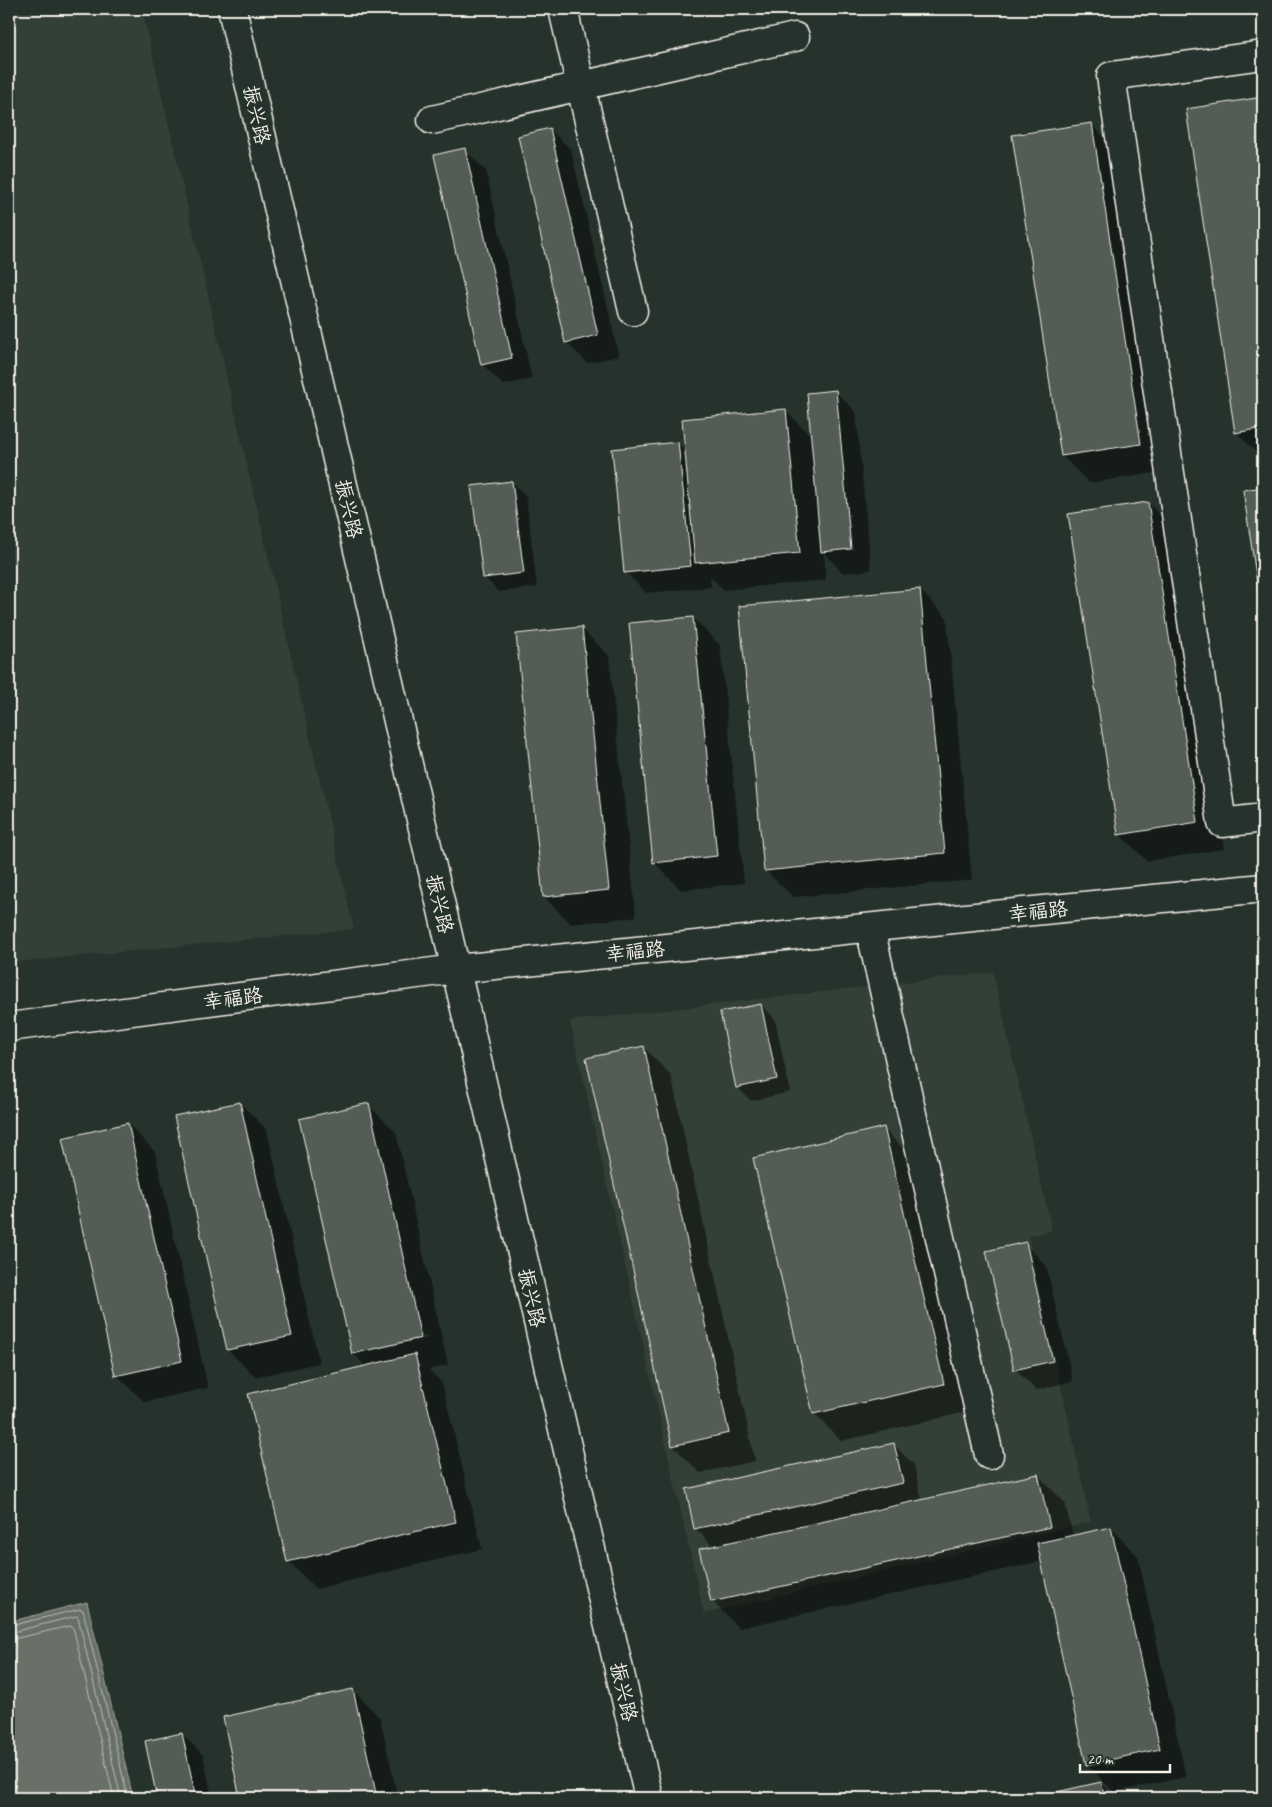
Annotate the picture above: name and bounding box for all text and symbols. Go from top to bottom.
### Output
street label: 振兴路 [238,83,276,148]
street label: 振兴路 [330,477,368,542]
street label: 振兴路 [421,872,459,937]
street label: 幸福路 [1007,896,1070,927]
street label: 幸福路 [604,936,667,967]
street label: 幸福路 [202,982,265,1015]
street label: 振兴路 [513,1266,551,1331]
street label: 振兴路 [605,1660,643,1725]
scale bar [1080,1742,1170,1774]
text: 20 m [1087,1750,1114,1769]

